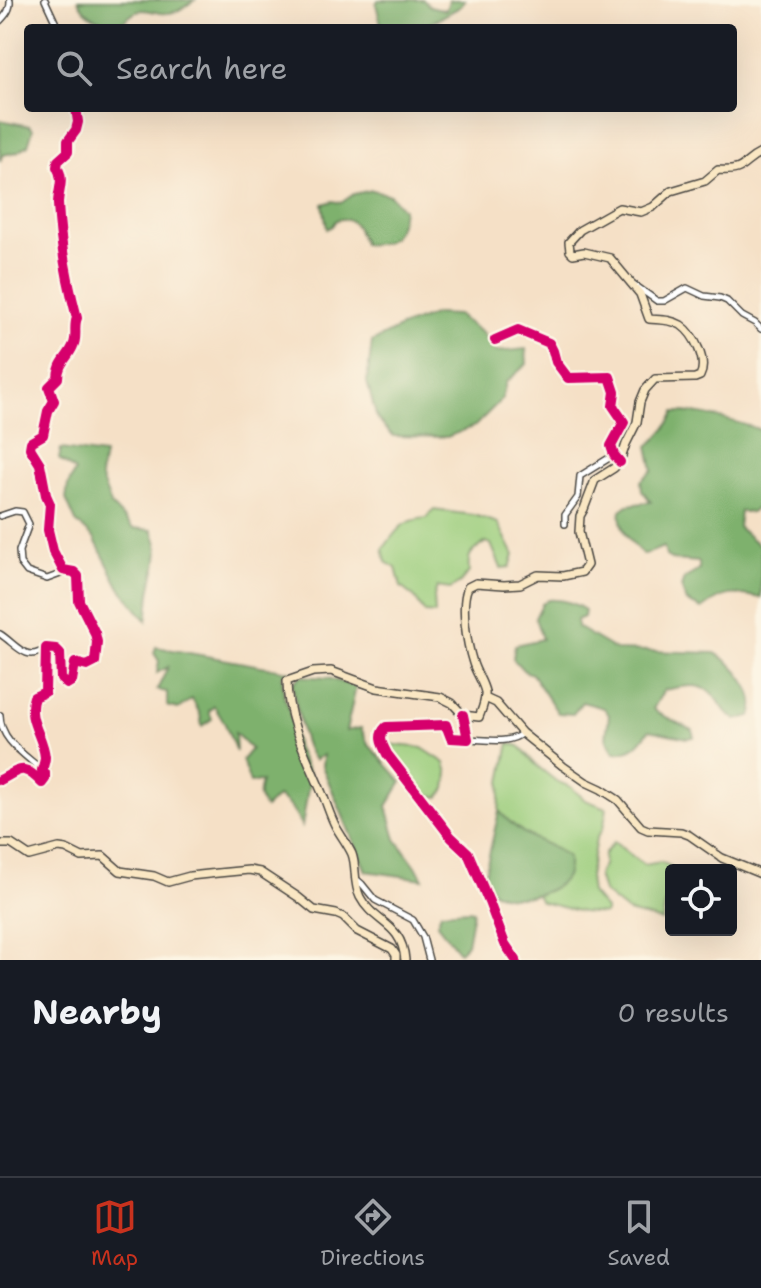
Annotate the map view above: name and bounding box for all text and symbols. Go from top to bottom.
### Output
search box [24,24,737,112]
icon: search [52,46,96,90]
text: Search here [116,48,287,89]
map controls [665,864,737,936]
button: locate [665,864,737,936]
text: Nearby [32,989,162,1035]
text: 0 results [617,995,729,1030]
tab: Map [91,1195,138,1272]
tab: Directions [320,1195,425,1272]
tab: Saved [607,1195,670,1272]

